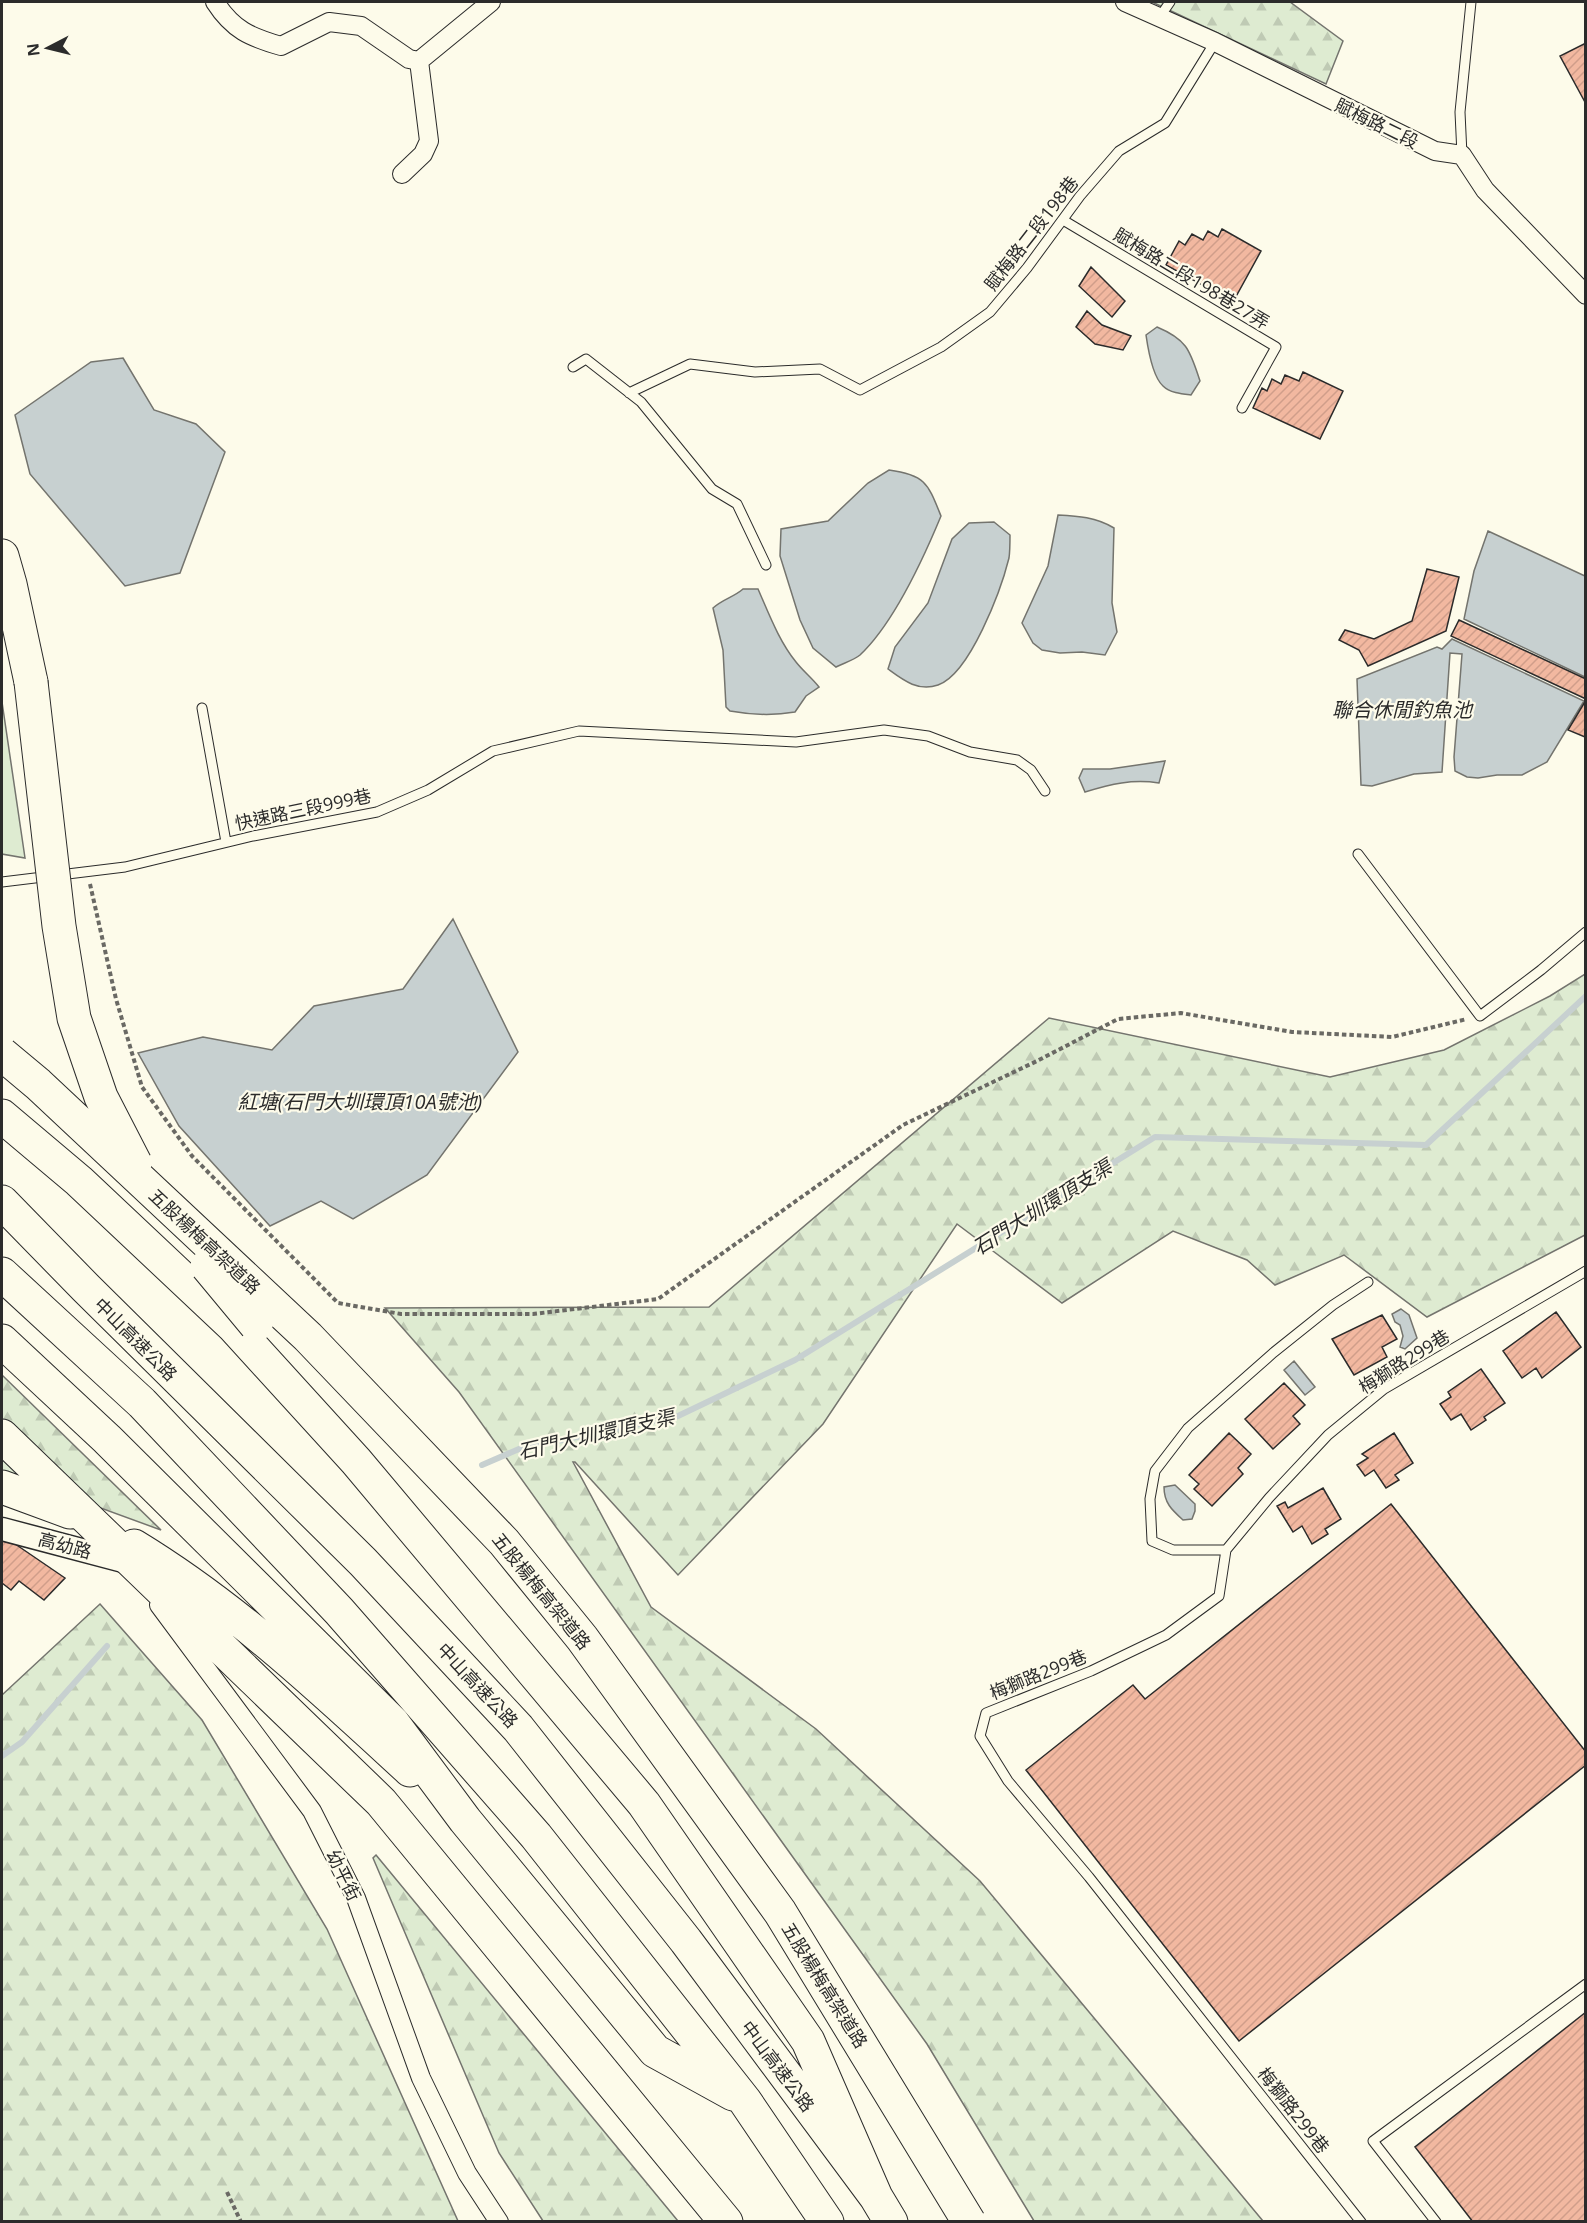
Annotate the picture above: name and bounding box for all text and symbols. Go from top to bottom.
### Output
north arrow [18,18,78,78]
text: N [21,42,45,58]
street label: 賦梅路二段 [1331,92,1423,154]
street label: 賦梅路二段198巷 [979,171,1083,295]
street label: 賦梅路二段198巷27弄 [1110,222,1274,334]
water label: 聯合休閒釣魚池 [1332,696,1474,723]
street label: 快速路三段999巷 [233,783,373,835]
water label: 紅塘(石門大圳環頂10A號池) [238,1088,482,1115]
water label: 石門大圳環頂支渠 [967,1152,1120,1261]
street label: 五股楊梅高架道路 [144,1183,266,1299]
street label: 中山高速公路 [89,1292,183,1386]
street label: 梅獅路299巷 [1354,1324,1454,1398]
water label: 石門大圳環頂支渠 [515,1402,680,1465]
street label: 高幼路 [36,1526,94,1564]
street label: 五股楊梅高架道路 [487,1527,597,1655]
street label: 中山高速公路 [432,1637,524,1733]
street label: 梅獅路299巷 [986,1644,1090,1704]
street label: 幼平街 [321,1845,367,1905]
street label: 五股楊梅高架道路 [777,1918,873,2052]
street label: 中山高速公路 [736,2016,820,2116]
street label: 梅獅路299巷 [1253,2062,1335,2158]

